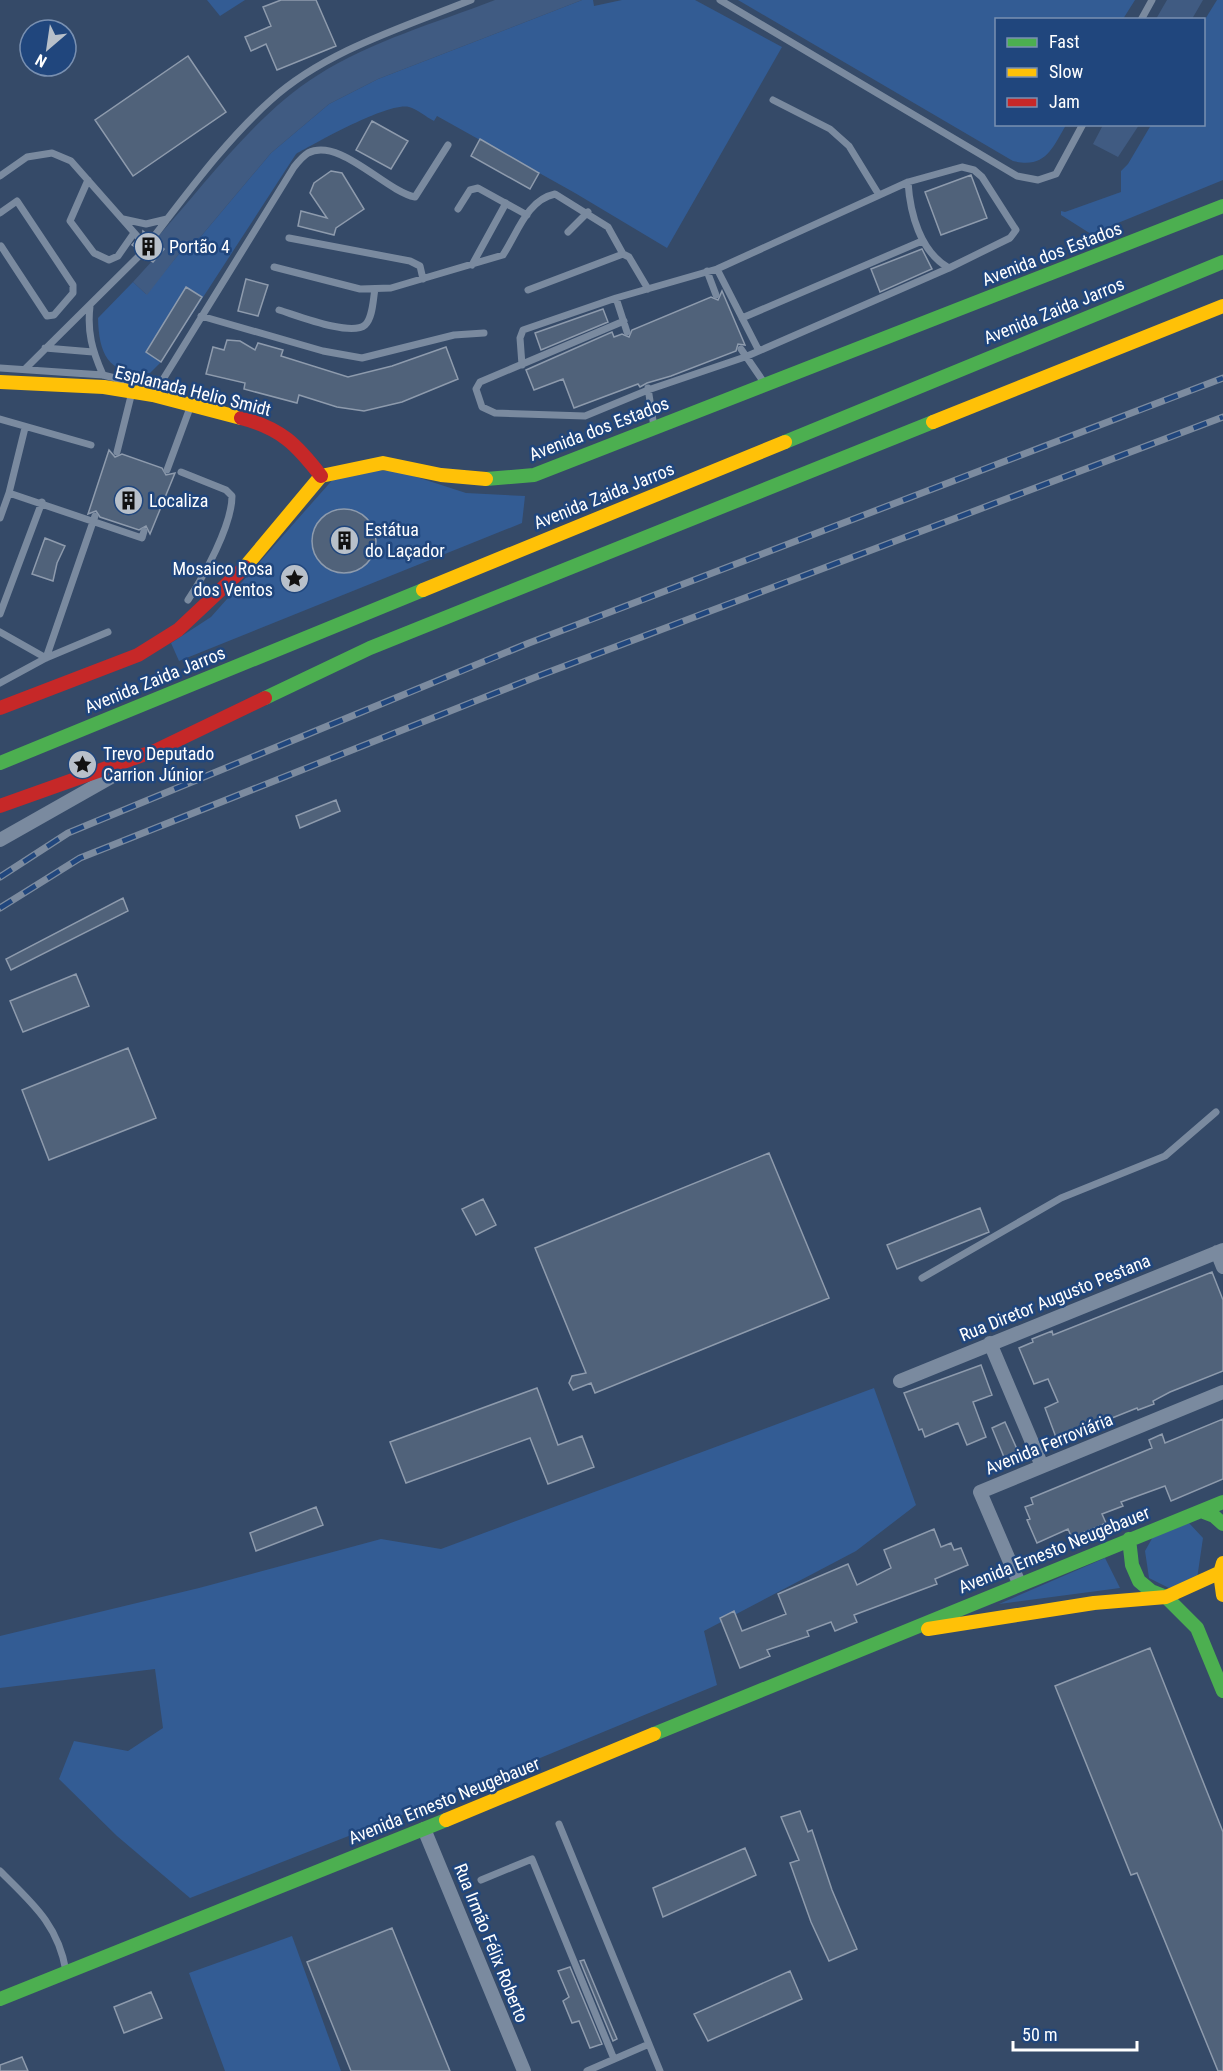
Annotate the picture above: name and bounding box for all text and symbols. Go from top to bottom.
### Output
north arrow [18,18,78,78]
legend [995,18,1205,126]
text: Fast [1049,31,1080,52]
text: N [32,50,50,71]
text: Slow [1049,61,1084,82]
text: Jam [1049,91,1080,112]
street label: Avenida dos Estados [979,217,1125,290]
building icon: Portão 4 [132,231,164,263]
place label: Portão 4 [169,236,230,257]
street label: Avenida Zaida Jarros [980,273,1127,348]
street label: Esplanada Helio Smidt [113,361,273,420]
street label: Avenida dos Estados [526,392,672,465]
street label: Avenida Zaida Jarros [530,458,677,533]
building icon: Localiza [112,485,144,517]
place label: Localiza [149,490,208,511]
place label: Estátua do Laçador [365,519,445,561]
building icon: Estátua do Laçador [328,524,360,556]
place label: Mosaico Rosa dos Ventos [173,558,273,600]
place icon: Mosaico Rosa dos Ventos [278,563,310,595]
street label: Avenida Zaida Jarros [81,642,228,717]
place label: Trevo Deputado Carrion Júnior [103,743,214,785]
place icon: Trevo Deputado Carrion Júnior [66,748,98,780]
street label: Rua Diretor Augusto Pestana [956,1250,1153,1345]
street label: Avenida Ferroviária [982,1408,1116,1479]
street label: Avenida Ernesto Neugebauer [955,1501,1153,1598]
street label: Avenida Ernesto Neugebauer [345,1752,543,1849]
street label: Rua Irmão Félix Roberto [450,1860,533,2025]
scale bar [1013,2014,1138,2052]
text: 50 m [1022,2024,1057,2045]

